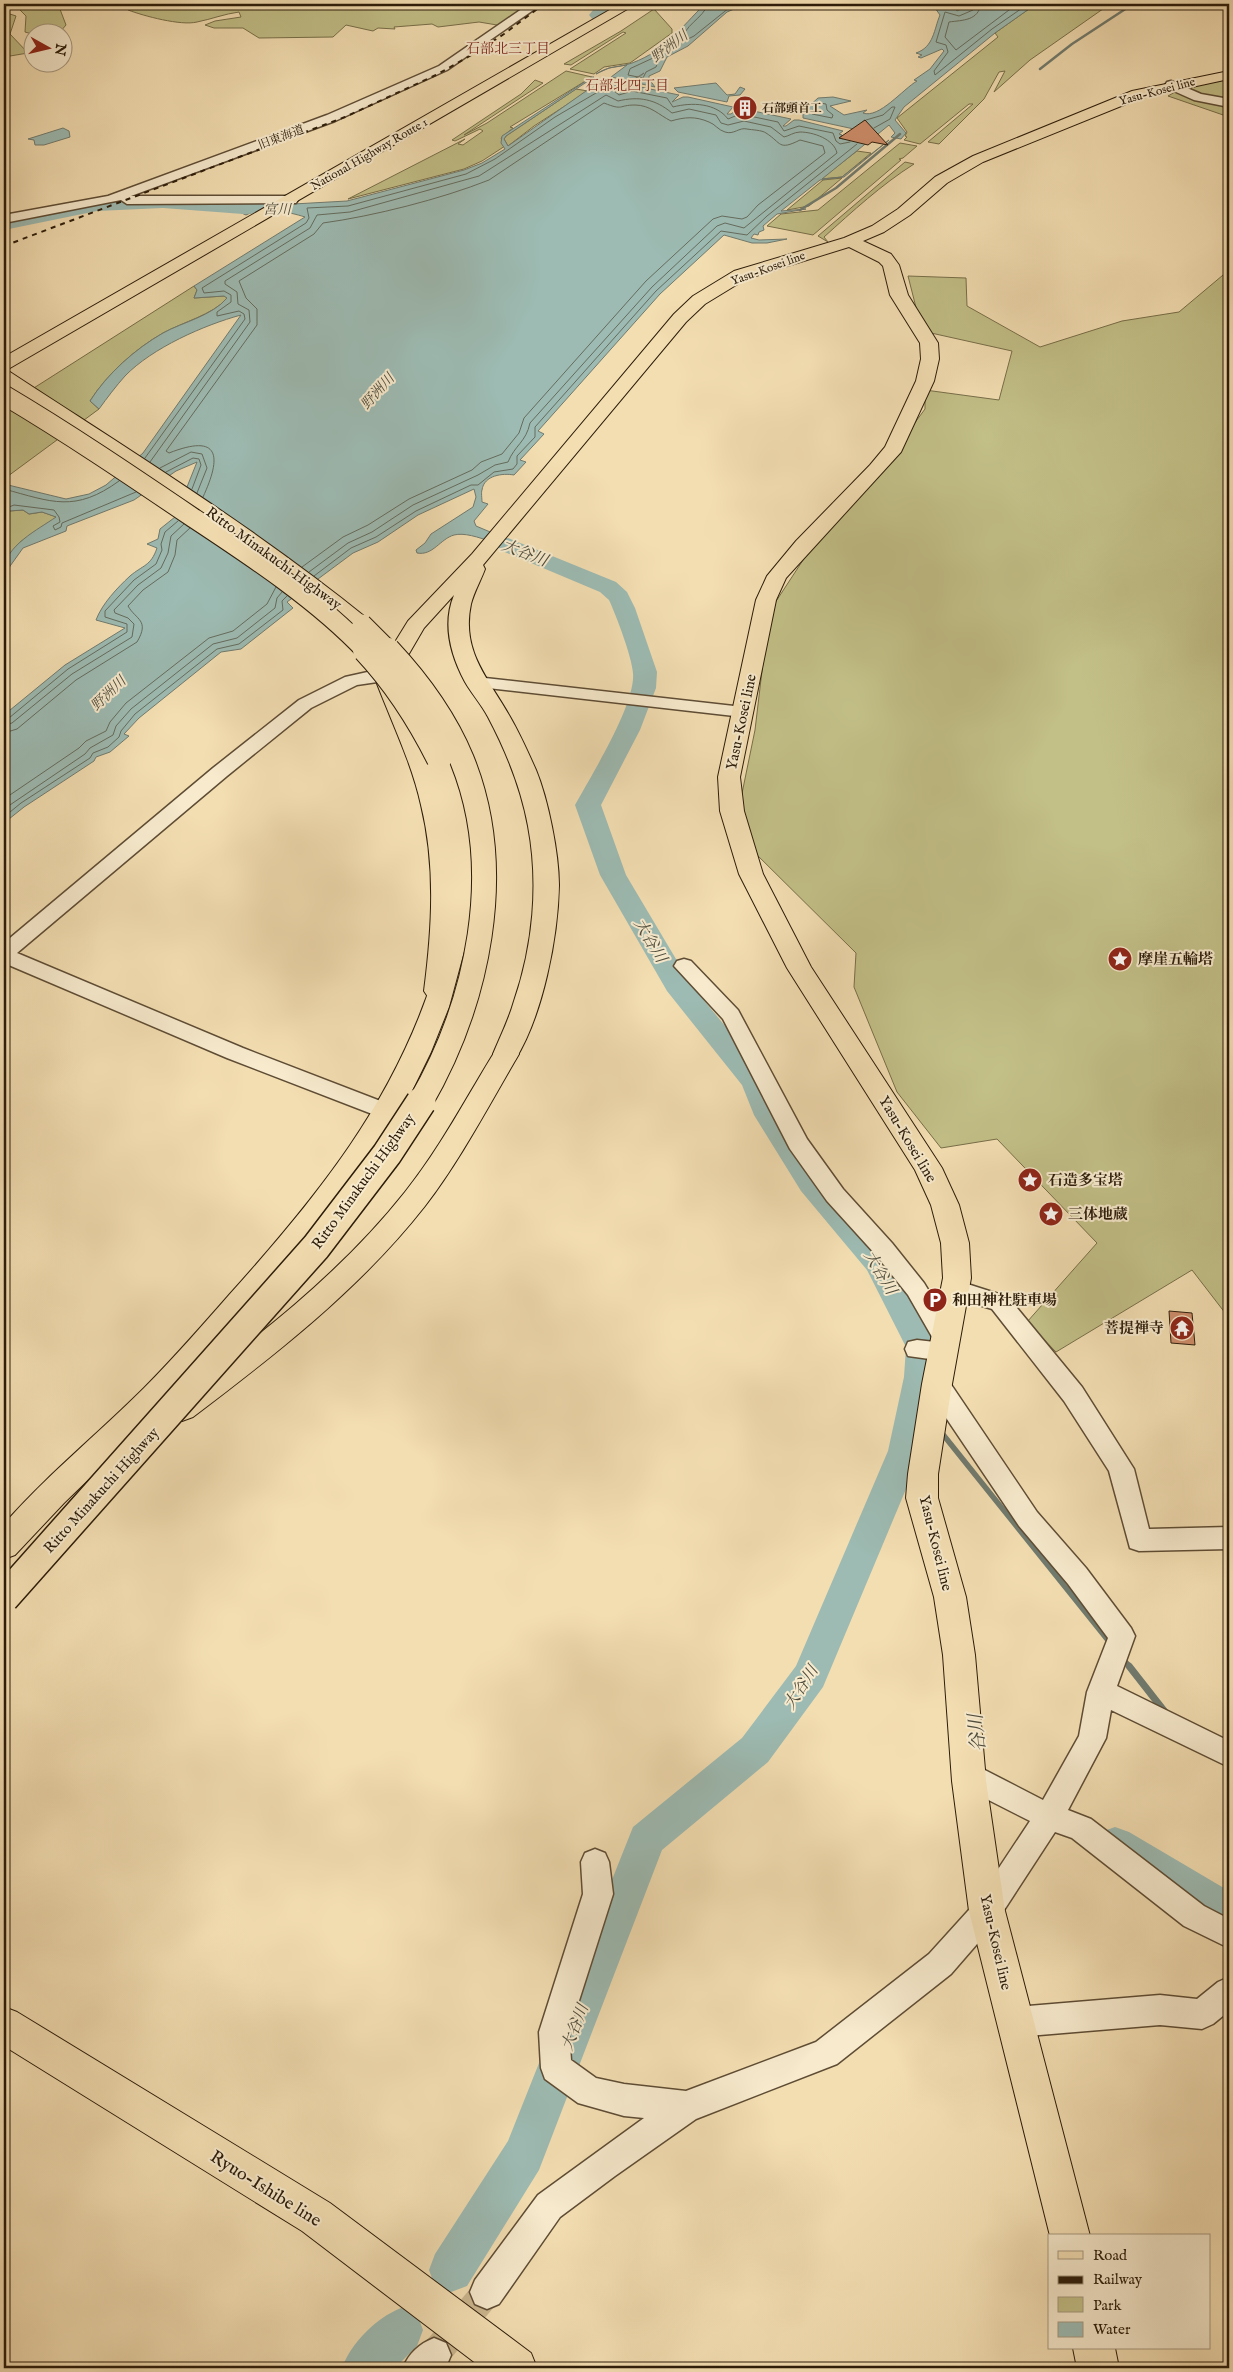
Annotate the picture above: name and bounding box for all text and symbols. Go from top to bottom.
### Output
north arrow [22,22,72,72]
water label: 野洲川 [647,26,693,67]
district label: 石部北三丁目 [466,40,550,58]
text: N [50,41,70,57]
street label: Yasu-Kosei line [1117,74,1197,109]
district label: 石部北四丁目 [585,77,669,95]
building icon: 石部頭首工 [732,95,758,121]
place label: 石部頭首工 [762,101,822,116]
street label: National Highway Route 1 [308,115,430,194]
street label: 旧東海道 [256,122,306,153]
water label: 宮川 [263,201,293,219]
street label: Yasu-Kosei line [729,248,808,289]
water label: 野洲川 [357,369,400,413]
street label: Ritto Minakuchi Highway [202,503,346,614]
water label: 大谷川 [498,536,552,573]
water label: 野洲川 [87,671,131,715]
street label: Yasu-Kosei line [722,672,761,772]
water label: 大谷川 [628,915,671,968]
place icon: 摩崖五輪塔 [1107,946,1133,972]
place label: 摩崖五輪塔 [1138,950,1213,969]
street label: Yasu-Kosei line [874,1093,941,1186]
street label: Ritto Minakuchi Highway [308,1109,419,1253]
place icon: 石造多宝塔 [1017,1167,1043,1193]
place label: 石造多宝塔 [1048,1171,1123,1190]
place icon: 三体地蔵 [1038,1201,1064,1227]
place label: 三体地蔵 [1068,1205,1128,1224]
water label: 大谷川 [858,1247,901,1300]
parking icon: 和田神社駐車場 [922,1287,948,1313]
place label: 和田神社駐車場 [952,1291,1057,1310]
temple icon: 菩提禅寺 [1169,1315,1195,1341]
place label: 菩提禅寺 [1104,1319,1164,1338]
street label: Ritto Minakuchi Highway [40,1423,164,1557]
street label: Yasu-Kosei line [914,1493,957,1593]
water label: 大谷川 [780,1661,824,1714]
water label: 谷川 [964,1711,992,1753]
street label: Yasu-Kosei line [975,1892,1016,1992]
water label: 大谷川 [558,2000,595,2054]
street label: Ryuo-Ishibe line [205,2146,325,2233]
legend [1048,2234,1210,2350]
text: Road [1093,2246,1128,2265]
text: Railway [1093,2270,1143,2289]
text: Park [1093,2296,1123,2315]
text: Water [1093,2320,1131,2339]

